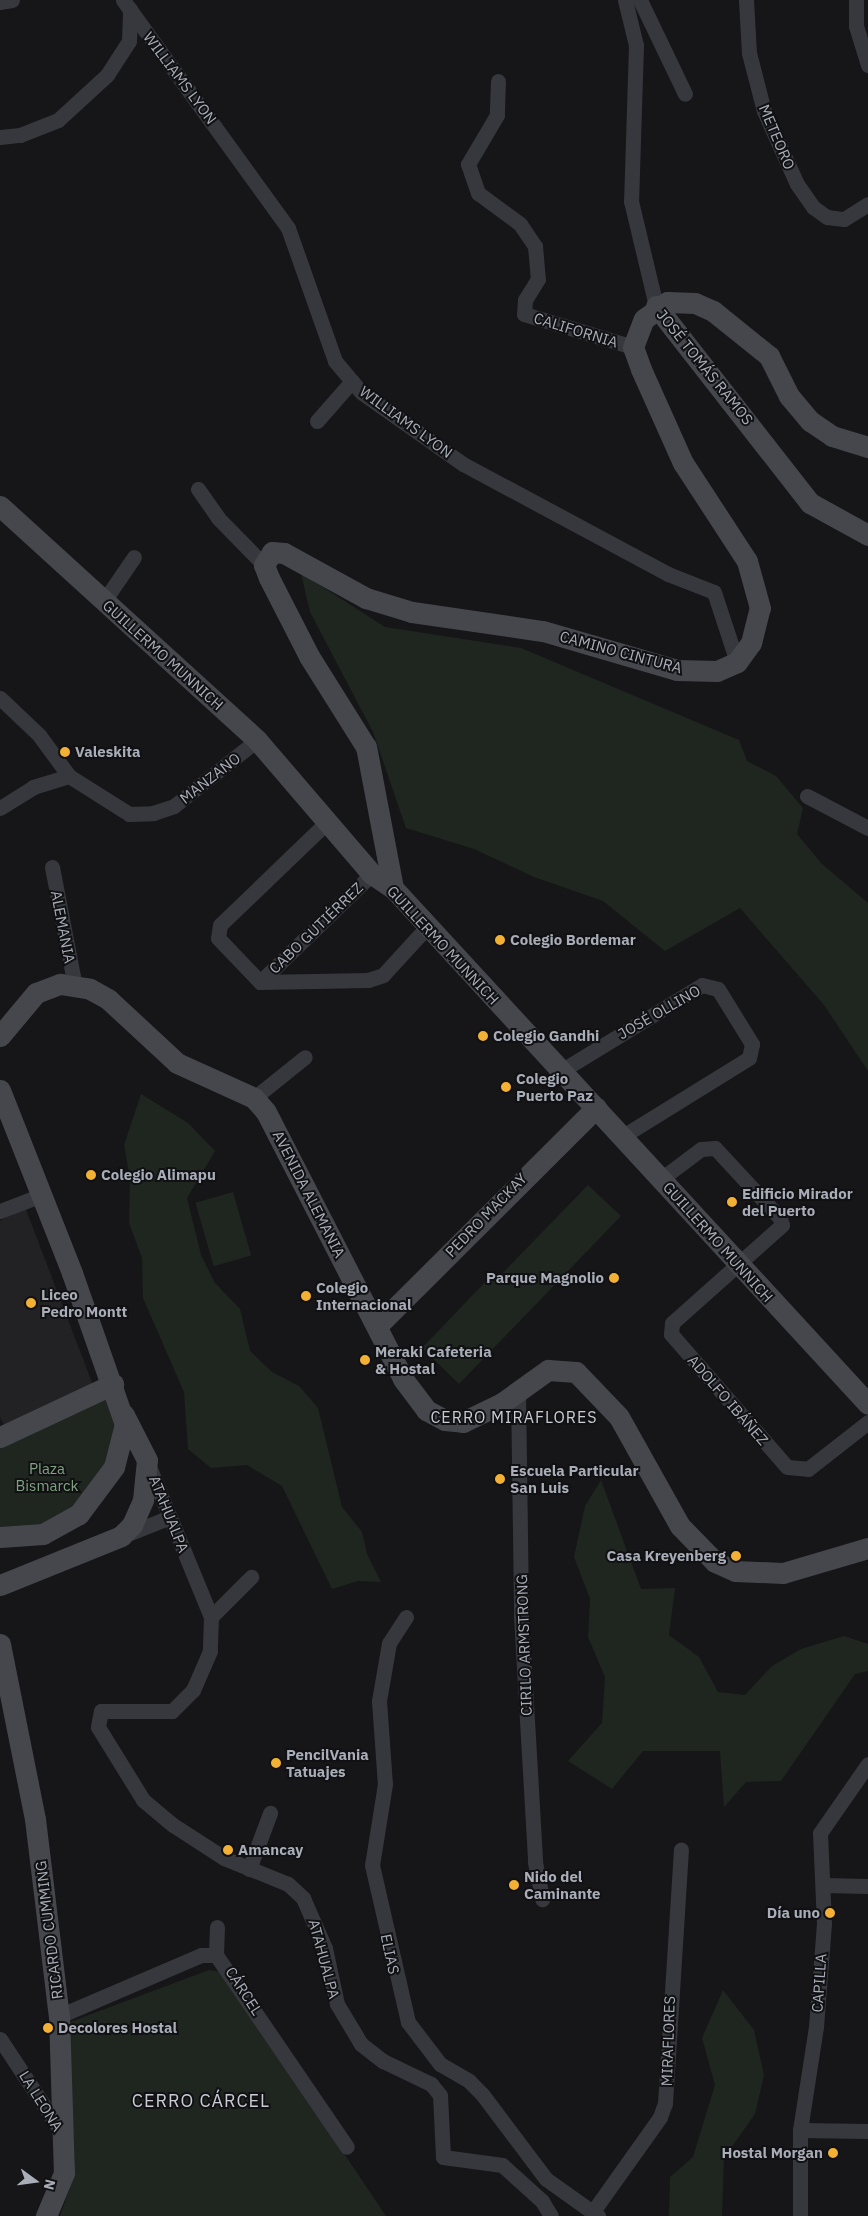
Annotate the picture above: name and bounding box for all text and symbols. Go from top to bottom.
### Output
street label: WILLIAMS LYON [140,28,220,128]
street label: METEORO [755,102,799,172]
street label: JOSÉ TOMÁS RAMOS [653,306,757,428]
street label: CALIFORNIA [532,309,620,351]
street label: WILLIAMS LYON [356,382,456,462]
street label: GUILLERMO MUNNICH [99,596,227,714]
street label: CAMINO CINTURA [558,627,684,677]
place label: Valeskita [75,743,140,761]
marker: Valeskita [59,746,71,758]
street label: MANZANO [176,749,244,807]
street label: CABO GUTIÉRREZ [265,879,367,977]
street label: GUILLERMO MUNNICH [383,882,503,1008]
street label: ALEMANIA [47,889,79,965]
place label: Colegio Bordemar [510,931,636,949]
marker: Colegio Bordemar [494,934,506,946]
street label: JOSÉ OLLINO [615,981,703,1043]
place label: Colegio Gandhi [493,1027,599,1045]
marker: Colegio Gandhi [477,1030,489,1042]
place label: Colegio Puerto Paz [516,1069,593,1104]
marker: Colegio Puerto Paz [500,1081,512,1093]
street label: AVENIDA ALEMANIA [269,1127,349,1261]
place label: Colegio Alimapu [101,1166,216,1184]
marker: Colegio Alimapu [85,1169,97,1181]
street label: PEDRO MACKAY [441,1169,531,1261]
street label: GUILLERMO MUNNICH [659,1178,777,1306]
place label: Edificio Mirador del Puerto [742,1184,853,1219]
marker: Edificio Mirador del Puerto [726,1196,738,1208]
place label: Parque Magnolio [486,1269,604,1287]
marker: Parque Magnolio [608,1272,620,1284]
place label: Colegio Internacional [316,1278,412,1313]
place label: Liceo Pedro Montt [41,1285,127,1320]
marker: Colegio Internacional [300,1290,312,1302]
marker: Liceo Pedro Montt [25,1297,37,1309]
place label: Meraki Cafeteria & Hostal [375,1342,492,1377]
street label: ADOLFO IBÁÑEZ [684,1351,772,1449]
marker: Meraki Cafeteria & Hostal [359,1354,371,1366]
district label: CERRO MIRAFLORES [428,1407,600,1427]
park label: Plaza Bismarck [16,1459,78,1494]
place label: Escuela Particular San Luis [510,1461,639,1496]
street label: ATAHUALPA [145,1473,193,1555]
marker: Escuela Particular San Luis [494,1473,506,1485]
place label: Casa Kreyenberg [607,1547,726,1565]
marker: Casa Kreyenberg [730,1550,742,1562]
street label: CIRILO ARMSTRONG [513,1574,535,1716]
place label: PencilVania Tatuajes [286,1745,369,1780]
marker: PencilVania Tatuajes [270,1757,282,1769]
place label: Amancay [238,1841,303,1859]
marker: Amancay [222,1844,234,1856]
street label: RICARDO CUMMING [32,1860,66,2000]
place label: Nido del Caminante [524,1867,601,1902]
marker: Nido del Caminante [508,1879,520,1891]
place label: Día uno [767,1904,820,1922]
marker: Día uno [824,1907,836,1919]
street label: ATAHUALPA [305,1917,343,2001]
street label: ELIAS [377,1932,403,1976]
street label: CAPILLA [808,1953,830,2013]
street label: CÁRCEL [222,1963,266,2019]
street label: MIRAFLORES [657,1995,679,2087]
place label: Decolores Hostal [58,2019,177,2037]
marker: Decolores Hostal [42,2022,54,2034]
street label: LA LEONA [15,2067,67,2135]
district label: CERRO CÁRCEL [130,2090,272,2112]
place label: Hostal Morgan [722,2144,823,2162]
marker: Hostal Morgan [827,2147,839,2159]
north arrow [10,2156,60,2206]
text: N [40,2178,60,2192]

